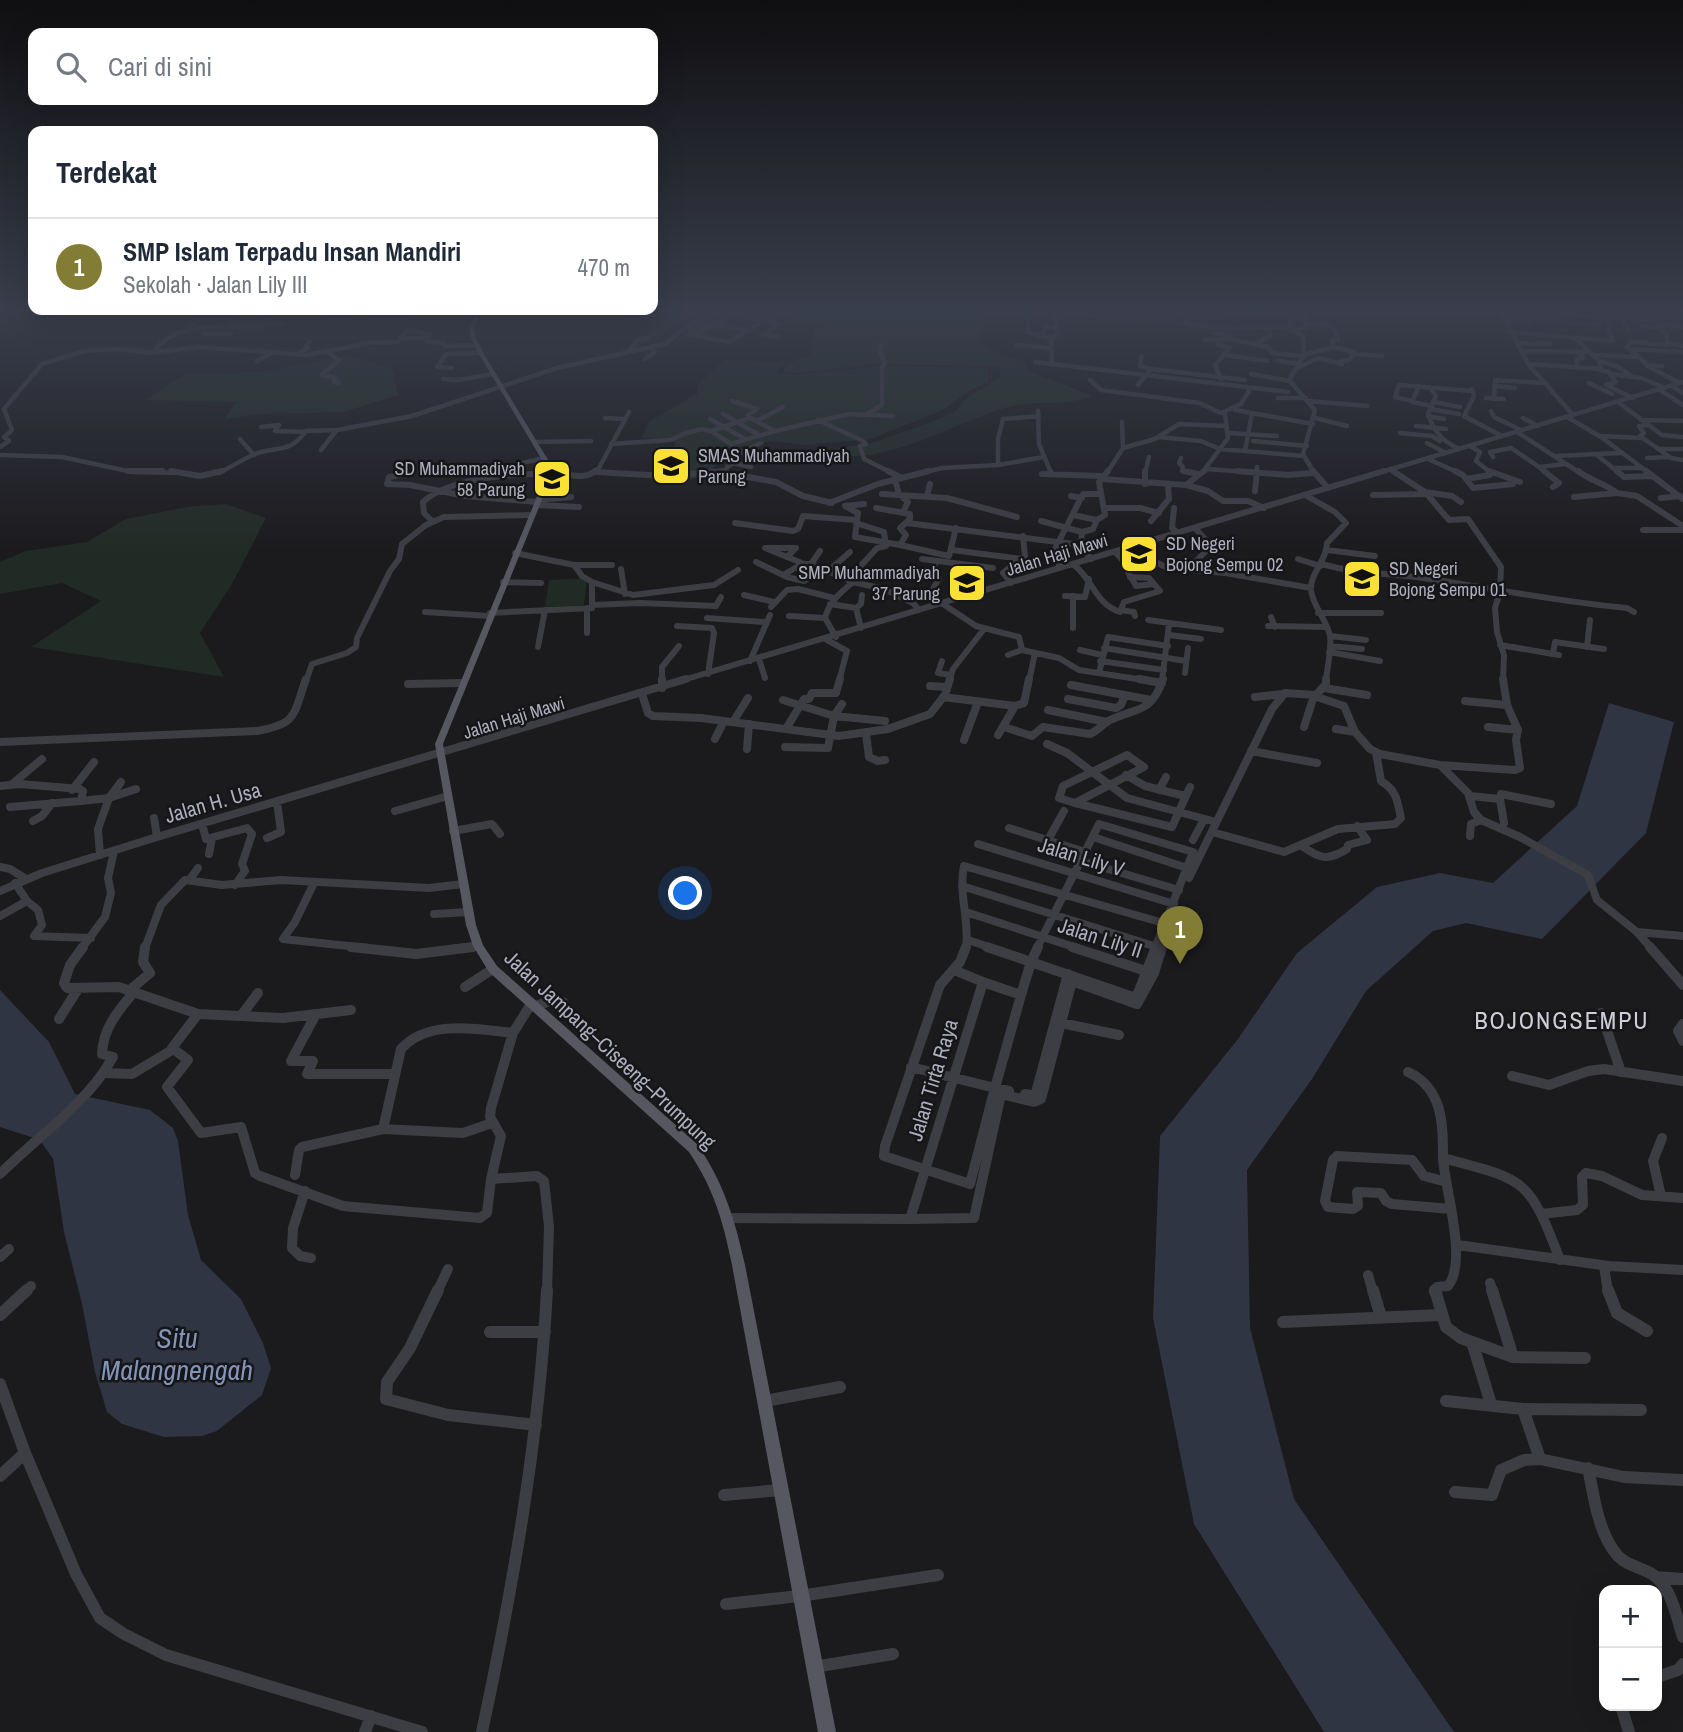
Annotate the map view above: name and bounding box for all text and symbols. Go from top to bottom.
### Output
search box [28,28,658,105]
icon: search [52,48,90,86]
text: Cari di sini [108,49,212,84]
text: Terdekat [56,152,157,192]
text: SMP Islam Terpadu Insan Mandiri [123,234,461,269]
text: 1 [74,252,84,283]
text: 470 m [578,252,630,283]
text: Sekolah · Jalan Lily III [123,269,308,300]
place label: SMAS Muhammadiyah Parung [698,443,850,489]
school or university icon: SMAS Muhammadiyah Parung [650,445,692,487]
place label: SD Muhammadiyah 58 Parung [395,456,526,502]
school or university icon: SD Muhammadiyah 58 Parung [531,458,573,500]
street label: Jalan Haji Mawi [1003,527,1111,582]
place label: SD Negeri Bojong Sempu 02 [1166,531,1283,577]
school or university icon: SD Negeri Bojong Sempu 02 [1118,533,1160,575]
place label: SD Negeri Bojong Sempu 01 [1389,556,1507,602]
school or university icon: SD Negeri Bojong Sempu 01 [1341,558,1383,600]
place label: SMP Muhammadiyah 37 Parung [798,560,941,606]
school or university icon: SMP Muhammadiyah 37 Parung [946,562,988,604]
street label: Jalan Haji Mawi [460,690,568,745]
street label: Jalan H. Usa [161,775,265,830]
street label: Jalan Lily V [1034,830,1128,884]
your location [668,876,702,910]
pin: 1 [1157,906,1203,964]
street label: Jalan Lily II [1054,910,1146,965]
street label: Jalan Jampang–Ciseeng–Prumpung [498,944,723,1156]
district label: BOJONGSEMPU [1474,1004,1650,1036]
street label: Jalan Tirta Raya [900,1015,965,1144]
water label: Situ Malangnengah [101,1319,253,1389]
map controls [1599,1585,1662,1711]
button: + [1599,1585,1662,1648]
button: − [1599,1648,1662,1711]

